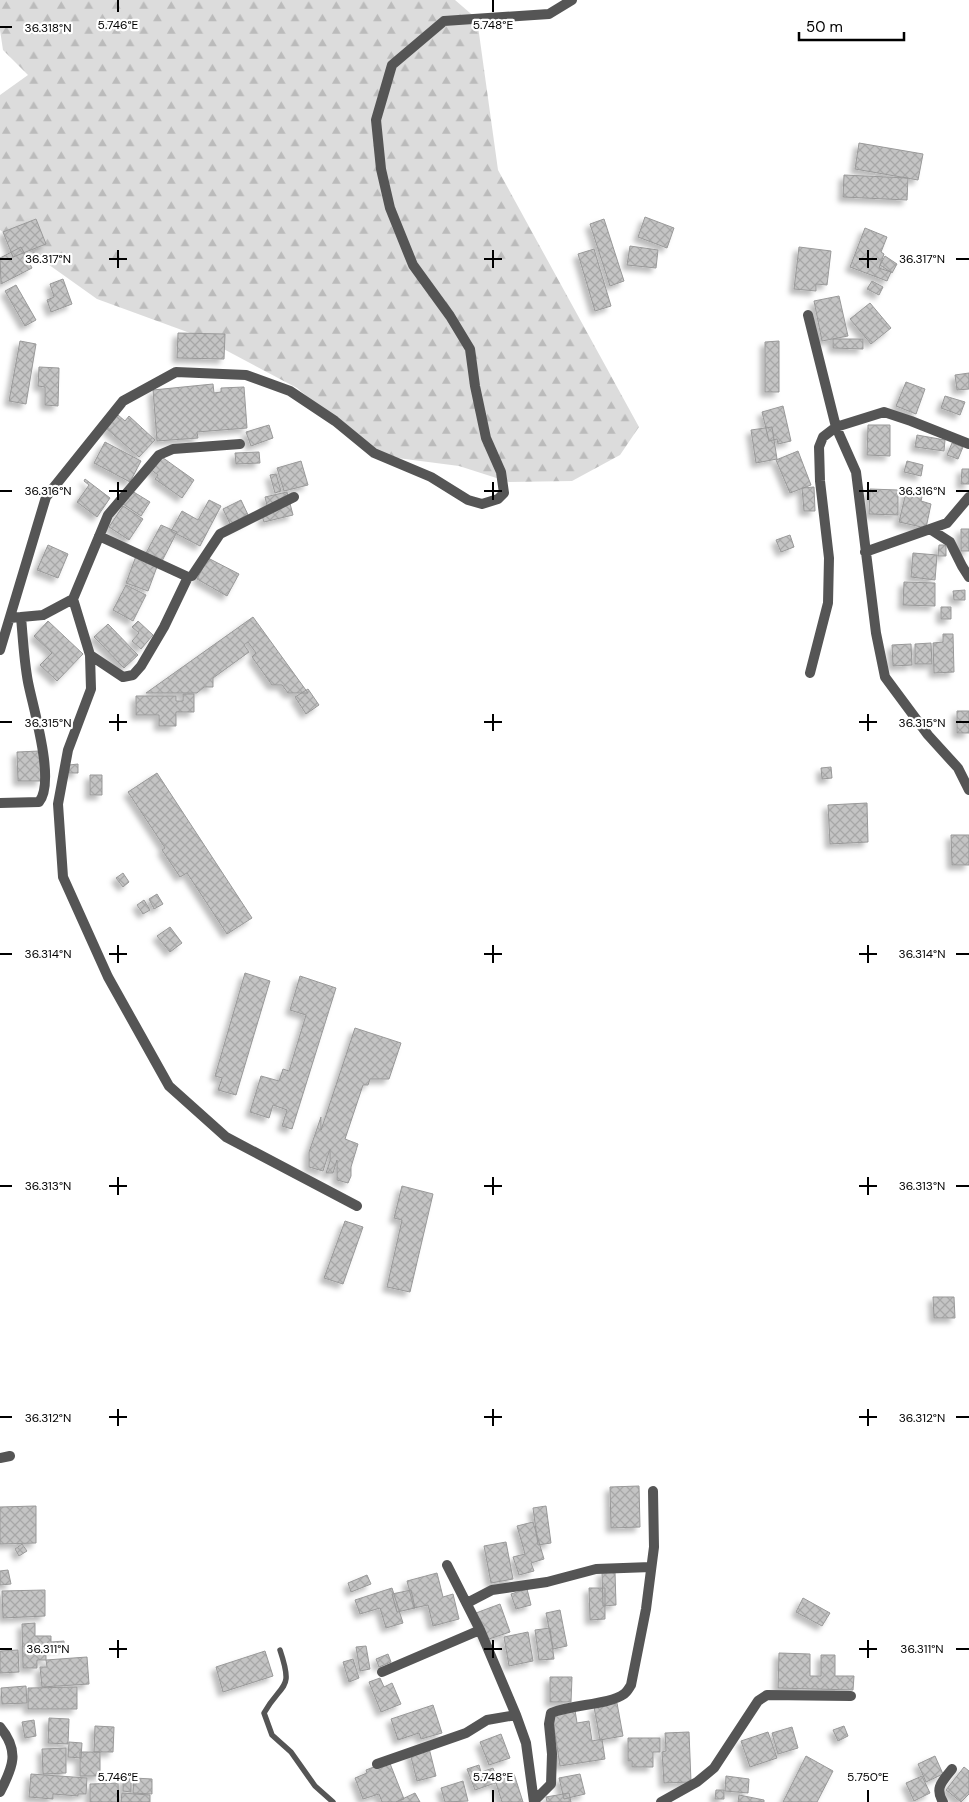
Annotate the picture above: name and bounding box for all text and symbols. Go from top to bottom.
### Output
scale bar [799,10,904,42]
text: 5.746°E [98,17,139,33]
text: 5.748°E [473,17,513,33]
text: 50 m [806,17,843,37]
text: 36.318°N [25,20,71,36]
text: 36.317°N [25,251,71,267]
text: 36.317°N [899,251,945,267]
text: 36.316°N [24,483,72,499]
text: 36.316°N [898,483,946,499]
text: 36.315°N [25,715,71,731]
text: 36.315°N [899,715,945,731]
text: 36.314°N [25,946,71,962]
text: 36.314°N [899,946,945,962]
text: 36.313°N [25,1178,71,1194]
text: 36.313°N [899,1178,945,1194]
text: 36.312°N [25,1410,71,1426]
text: 36.312°N [899,1410,945,1426]
text: 36.311°N [26,1641,70,1657]
text: 36.311°N [900,1641,944,1657]
text: 5.746°E [98,1769,139,1785]
text: 5.748°E [473,1769,513,1785]
text: 5.750°E [847,1769,889,1785]

